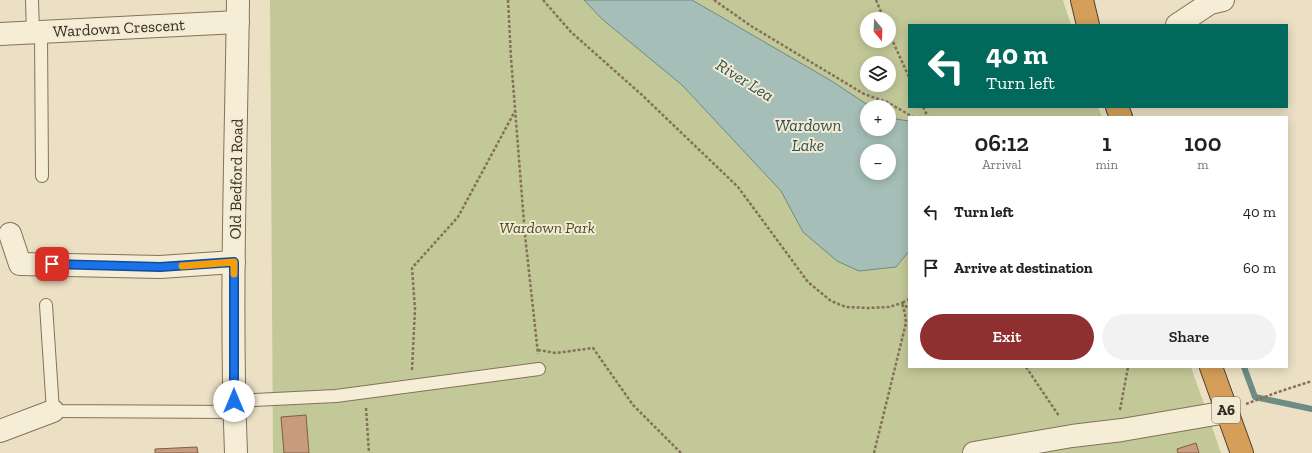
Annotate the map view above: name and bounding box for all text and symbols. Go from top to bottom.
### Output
north arrow [860,12,896,48]
map controls [860,12,896,180]
street label: Wardown Crescent [52,15,186,41]
text: 40 m [986,38,1048,71]
icon: left [920,40,972,92]
water label: River Lea [712,55,778,105]
button: layers [860,56,896,92]
text: Turn left [986,72,1055,94]
button: + [860,100,896,136]
water label: Wardown Lake [775,115,841,155]
street label: Old Bedford Road [225,118,247,240]
text: 06:12 [974,128,1029,157]
text: 1 [1102,128,1111,157]
text: 100 [1184,128,1222,157]
button: − [860,144,896,180]
text: Arrival [982,157,1021,172]
text: min [1096,157,1118,172]
text: m [1197,157,1209,172]
icon: left [920,201,942,223]
text: Turn left [954,203,1014,221]
text: 40 m [1243,203,1276,221]
park label: Wardown Park [499,218,595,237]
pin [35,247,69,281]
icon: arrive [41,253,63,275]
icon: arrive [920,257,942,279]
text: Arrive at destination [954,259,1093,277]
text: 60 m [1243,259,1276,277]
button: Exit [920,314,1094,360]
button: Share [1102,314,1276,360]
position arrow [213,380,255,422]
road number: A6 [1212,397,1240,423]

